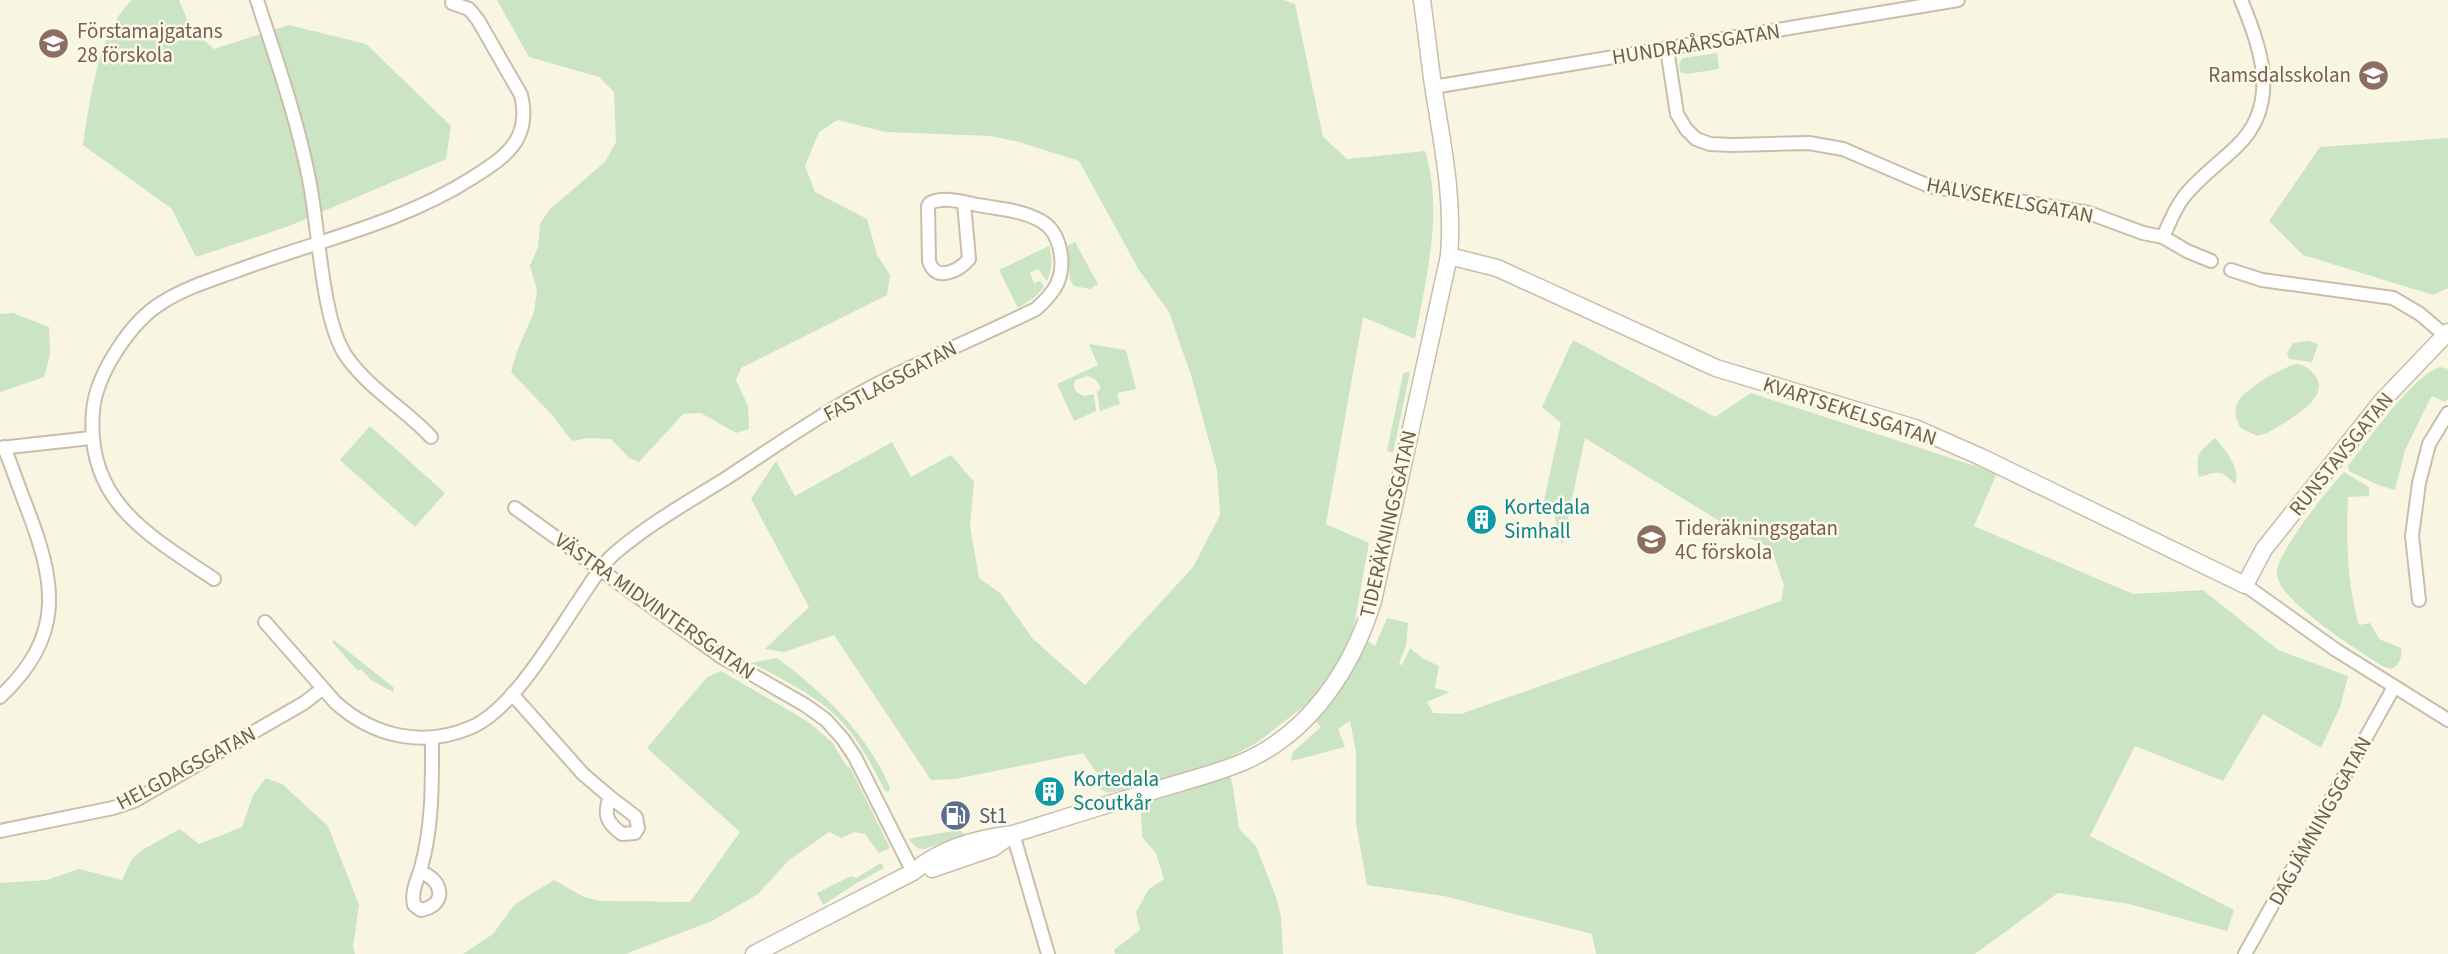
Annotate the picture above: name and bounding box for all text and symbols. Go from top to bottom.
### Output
place label: Förstamajgatans 28 förskola [77,16,223,70]
street label: HUNDRAÅRSGATAN [1610,16,1782,72]
school or university icon: Förstamajgatans 28 förskola [37,26,71,60]
school or university icon: Ramsdalsskolan [2357,58,2391,92]
place label: Ramsdalsskolan [2208,60,2351,90]
street label: HALVSEKELSGATAN [1924,169,2096,231]
street label: FASTLAGSGATAN [818,333,962,429]
street label: KVARTSEKELSGATAN [1759,369,1941,453]
street label: RUNSTAVSGATAN [2282,386,2400,522]
street label: TIDERÄKNINGSGATAN [1352,427,1424,621]
place label: Kortedala Simhall [1504,492,1590,546]
building icon: Kortedala Simhall [1464,502,1498,536]
place label: Tideräkningsgatan 4C förskola [1675,513,1838,567]
school or university icon: Tideräkningsgatan 4C förskola [1635,523,1669,557]
street label: VÄSTRA MIDVINTERSGATAN [549,525,761,687]
street label: HELGDAGSGATAN [111,719,261,817]
street label: DAGJÄMNINGSGATAN [2261,731,2379,911]
place label: Kortedala Scoutkår [1073,764,1159,818]
building icon: Kortedala Scoutkår [1033,774,1067,808]
fuel station icon: St1 [939,799,973,833]
place label: St1 [979,801,1007,831]

